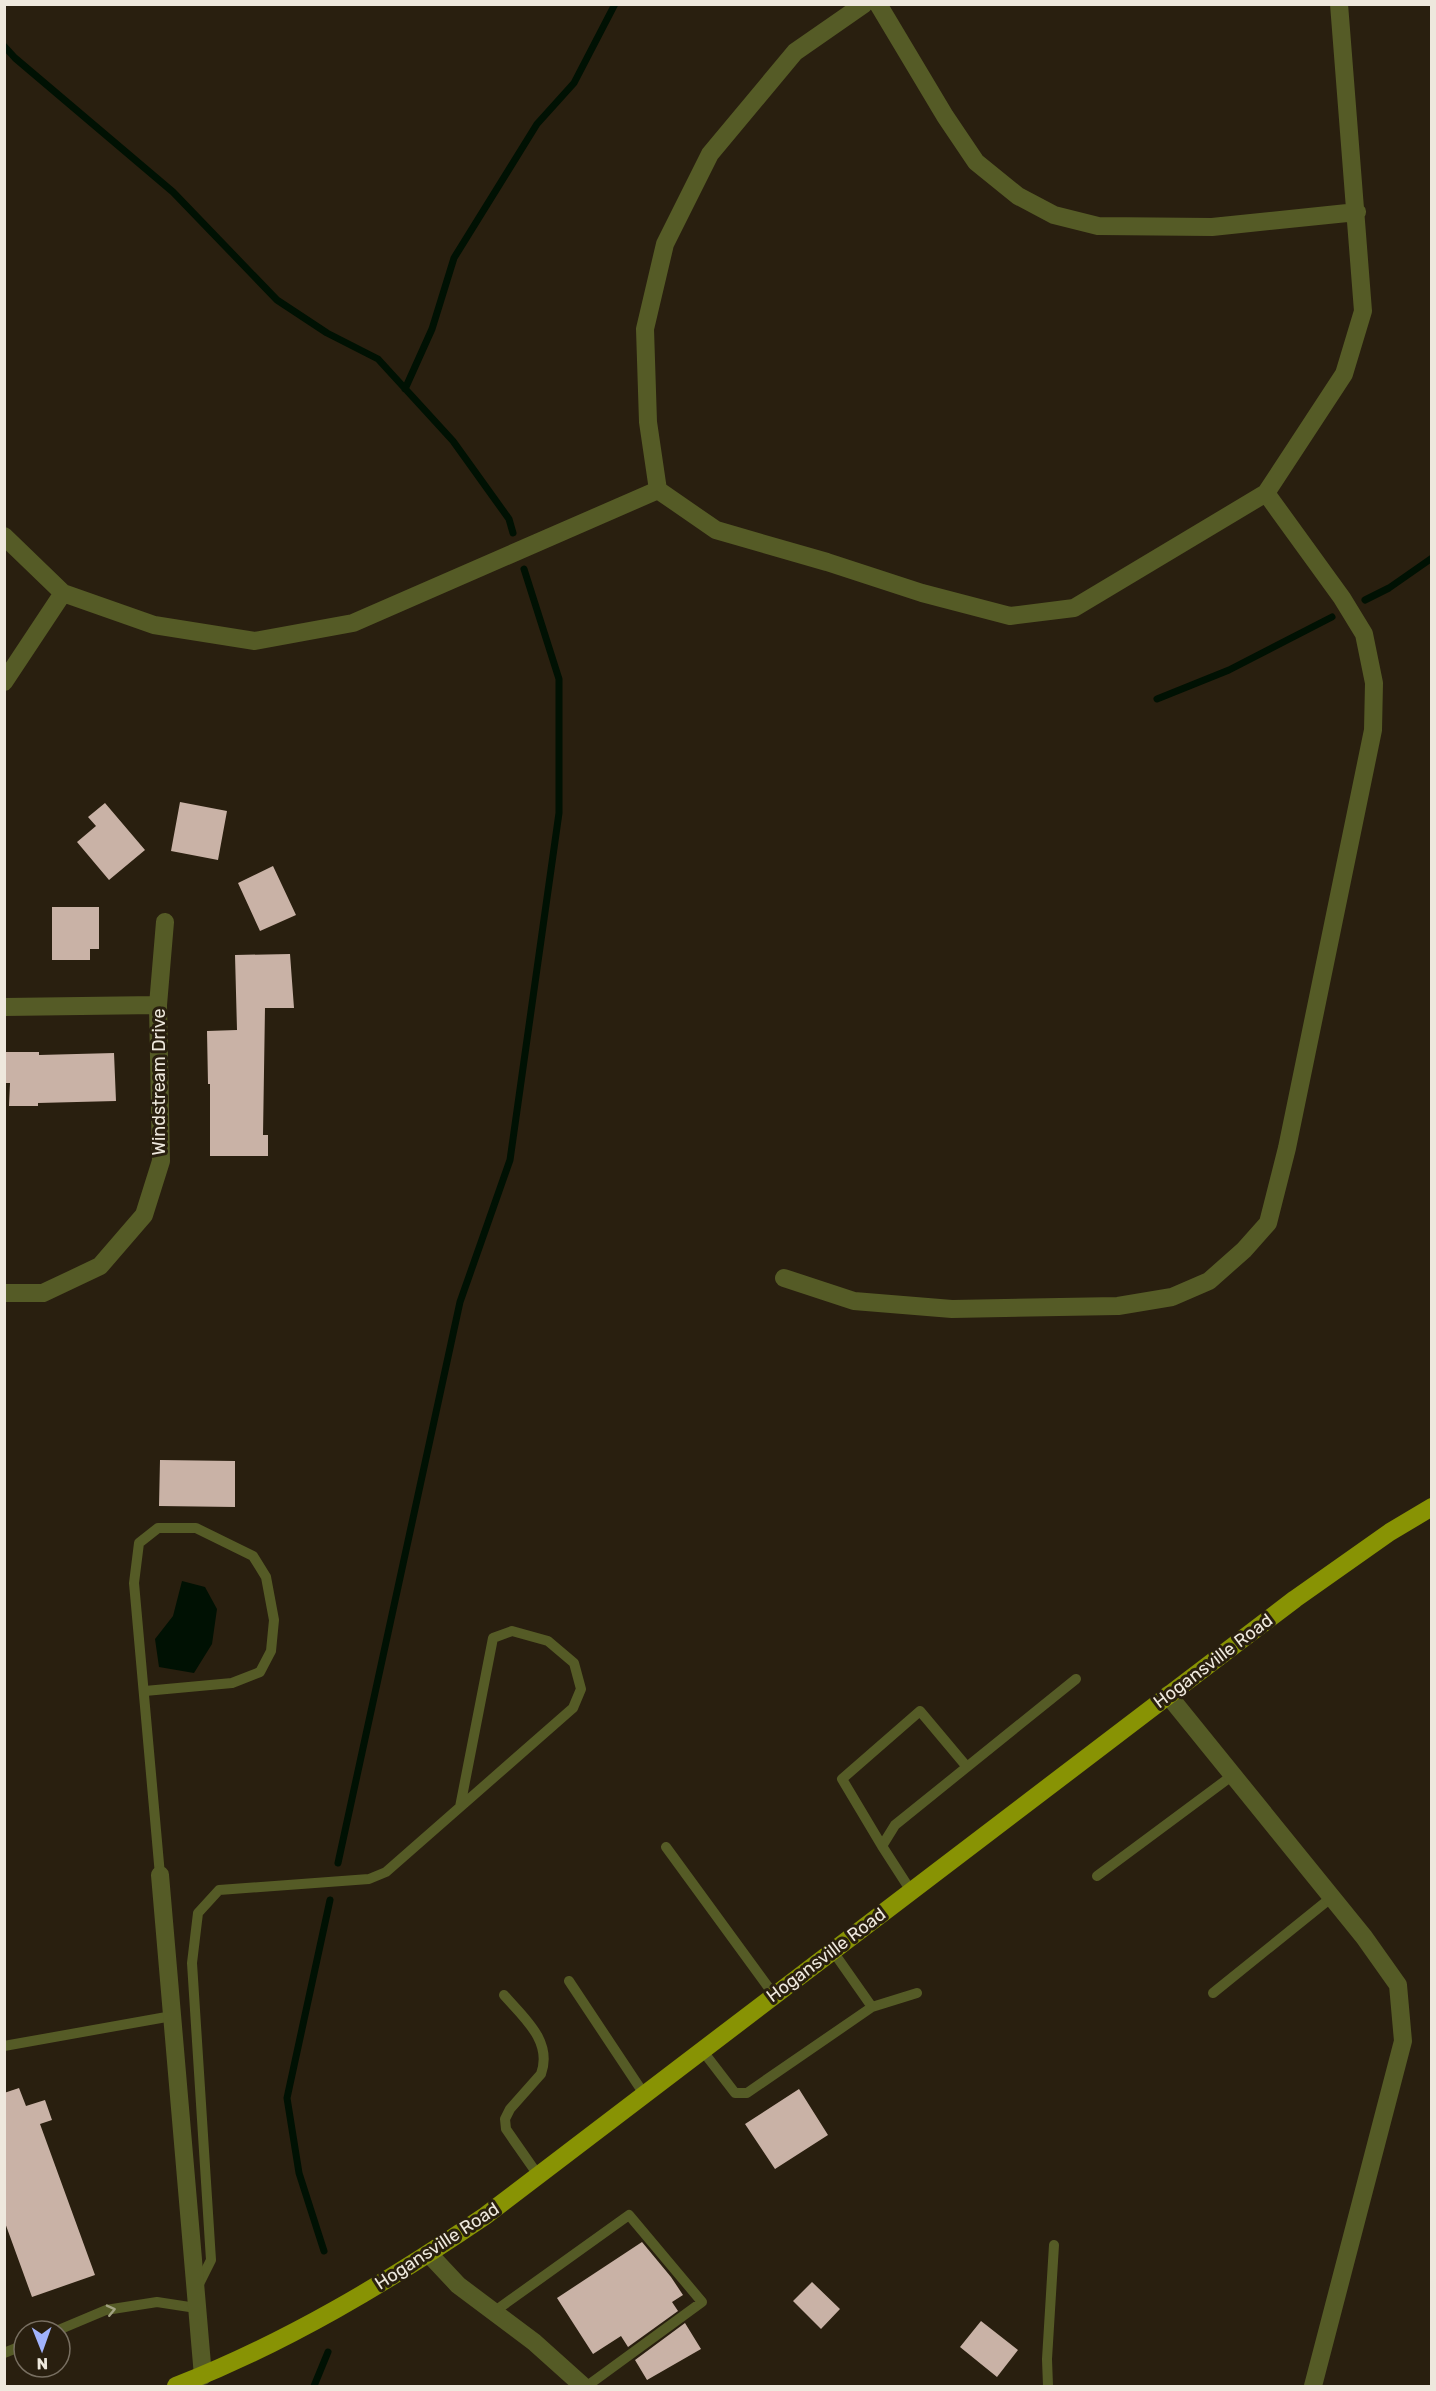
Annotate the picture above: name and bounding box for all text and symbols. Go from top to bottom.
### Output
street label: Windstream Drive [148,1008,170,1156]
street label: Hogansville Road [1149,1609,1277,1713]
street label: Hogansville Road [762,1903,890,2007]
street label: Hogansville Road [371,2198,503,2294]
one-way arrow [105,2304,115,2317]
north arrow [12,2319,72,2379]
text: N [36,2354,48,2373]

